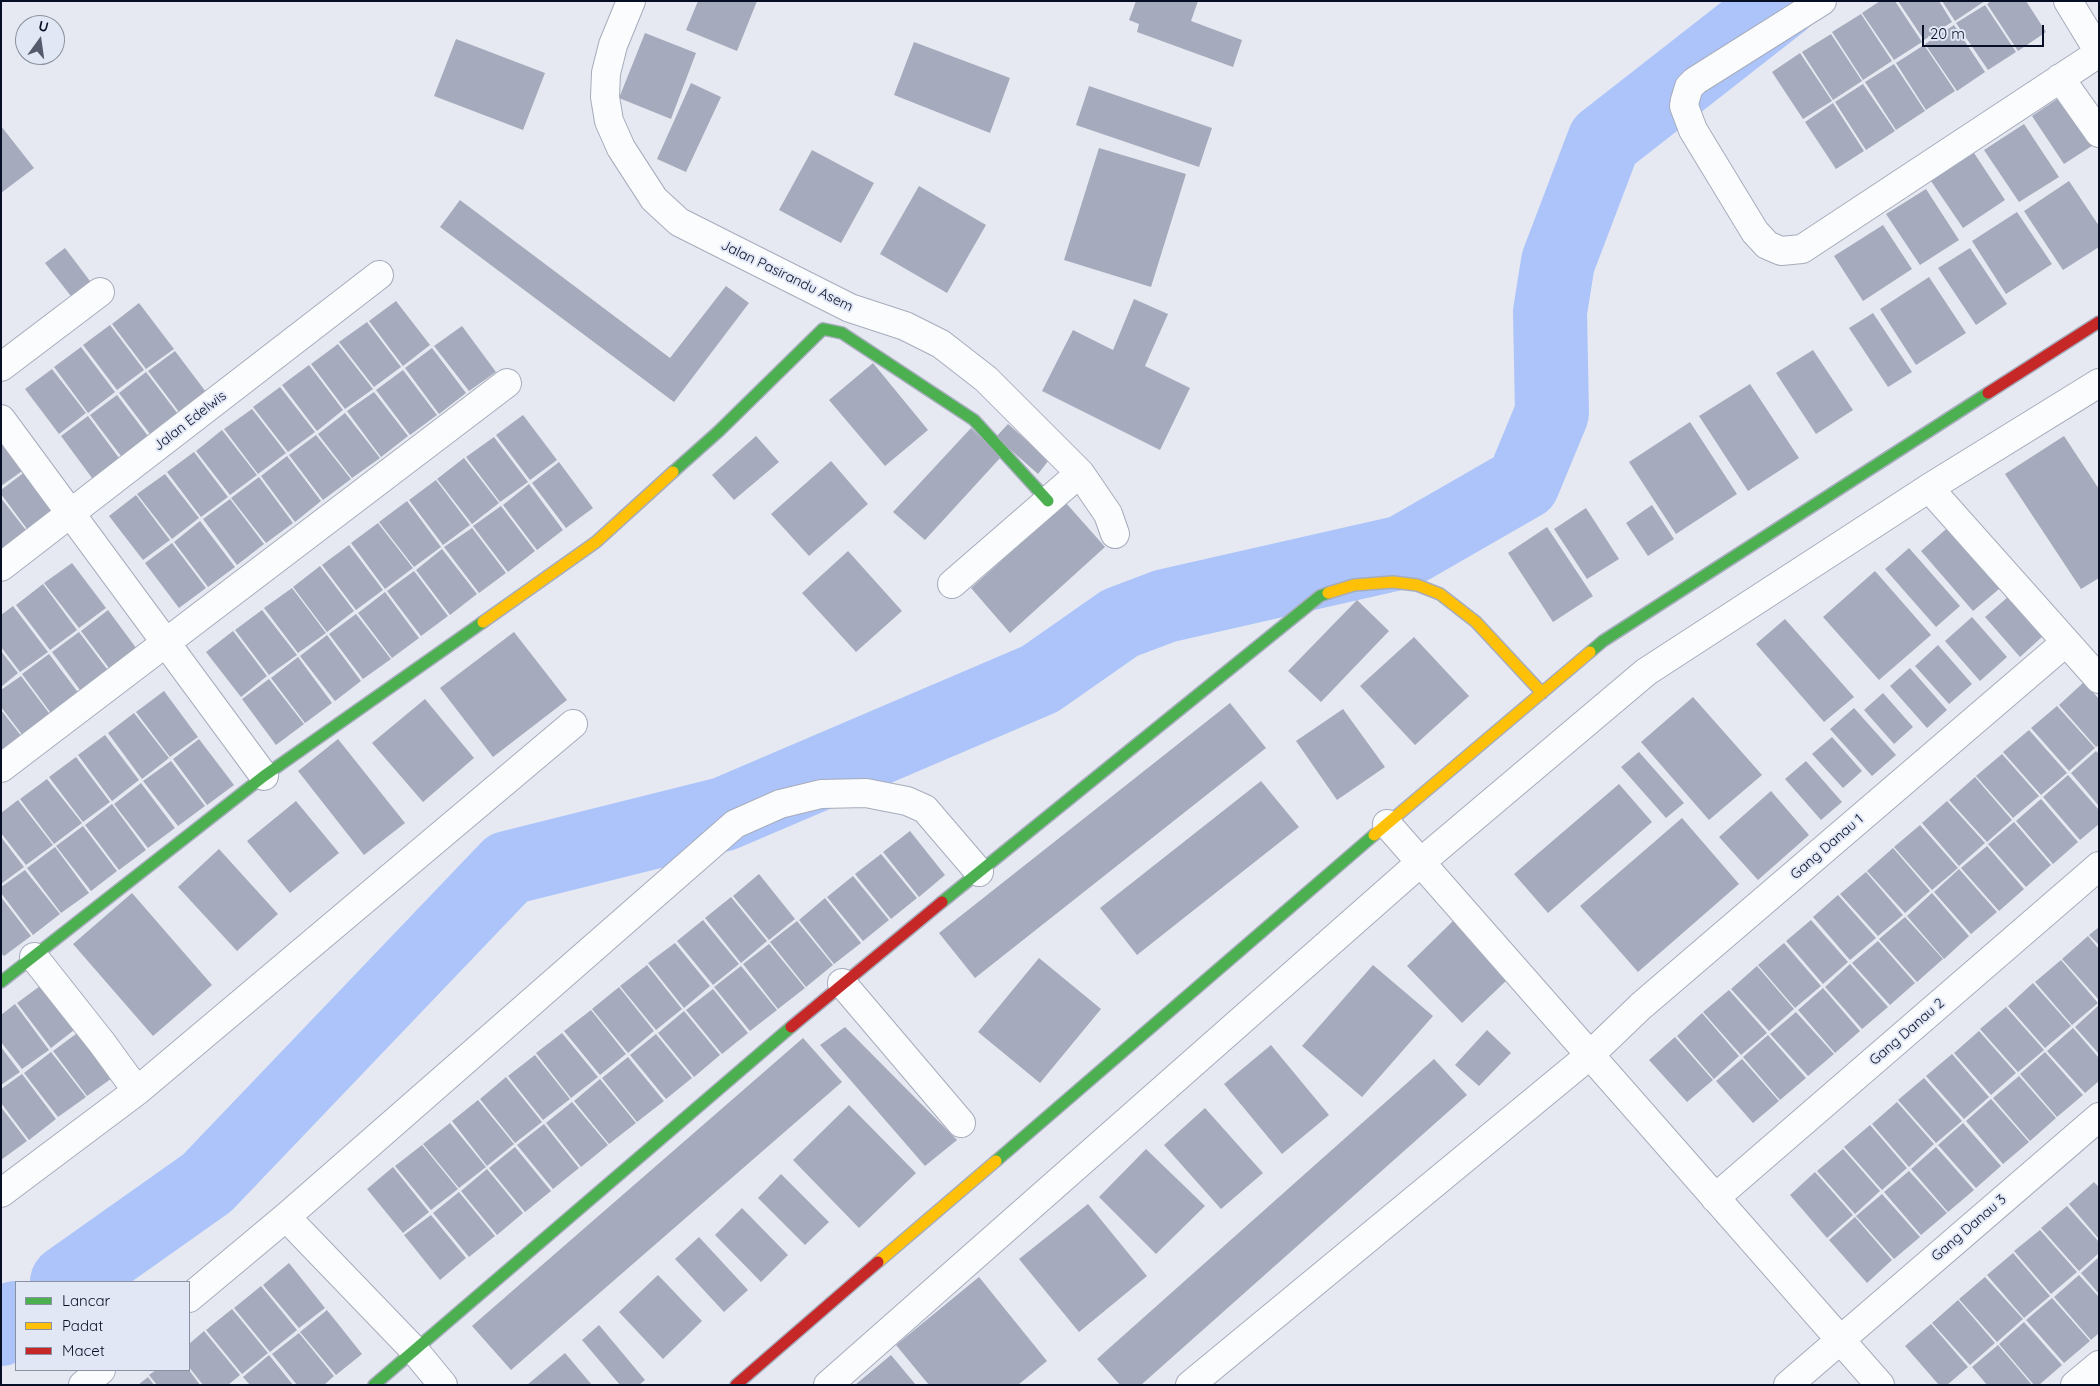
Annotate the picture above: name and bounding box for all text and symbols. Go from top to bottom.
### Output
north arrow [15,15,65,65]
scale bar [1925,15,2048,47]
text: U [36,16,50,36]
text: 20 m [1930,24,1965,43]
street label: Jalan Pasirandu Asem [718,237,856,315]
street label: Jalan Edelwis [150,387,230,455]
street label: Gang Danau 1 [1787,811,1867,883]
street label: Gang Danau 2 [1866,995,1948,1069]
street label: Gang Danau 3 [1928,1191,2010,1265]
legend [15,1281,190,1371]
text: Lancar [62,1291,110,1310]
text: Padat [62,1316,103,1335]
text: Macet [62,1341,105,1360]

